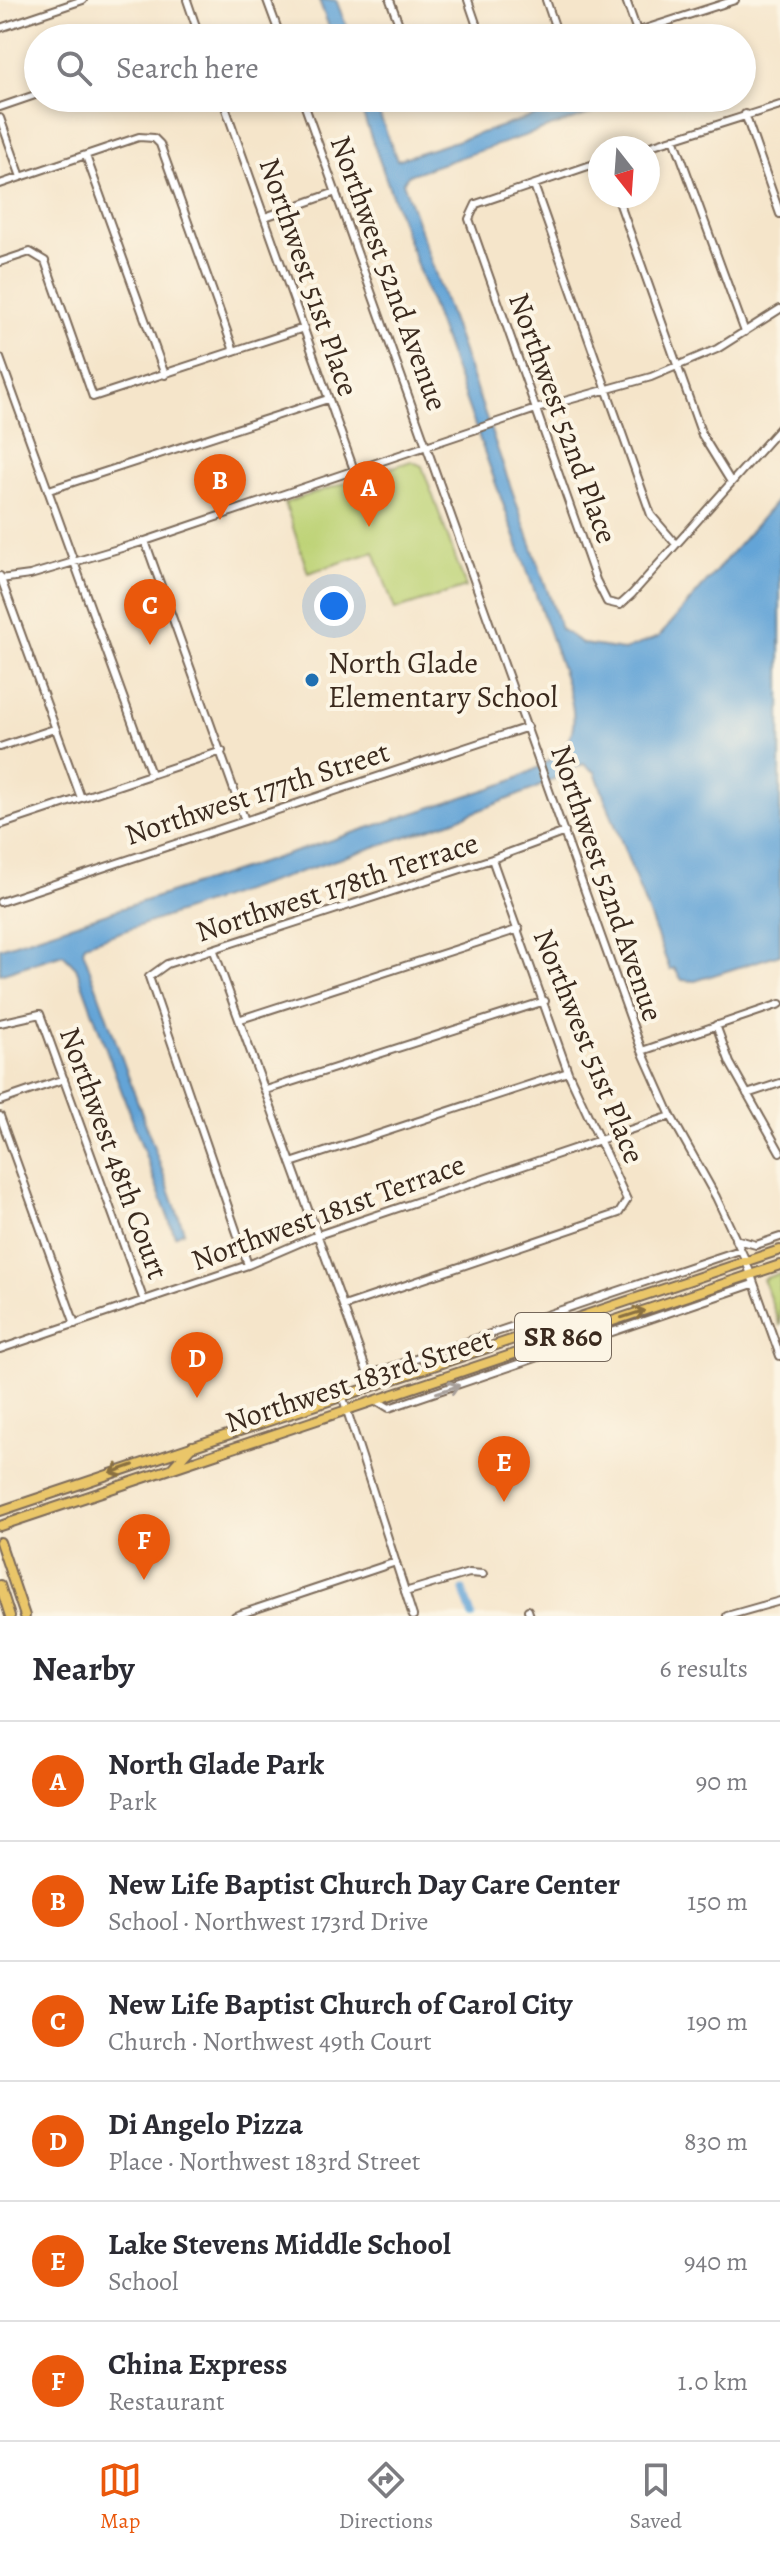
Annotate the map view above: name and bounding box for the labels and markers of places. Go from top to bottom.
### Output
pin: B [194,454,246,520]
pin: A [343,461,395,527]
pin: C [124,579,176,645]
place label: North Glade Elementary School [328,643,558,717]
marker: North Glade Elementary School [303,671,321,689]
pin: D [171,1332,223,1398]
pin: E [478,1436,530,1502]
pin: F [118,1514,170,1580]

